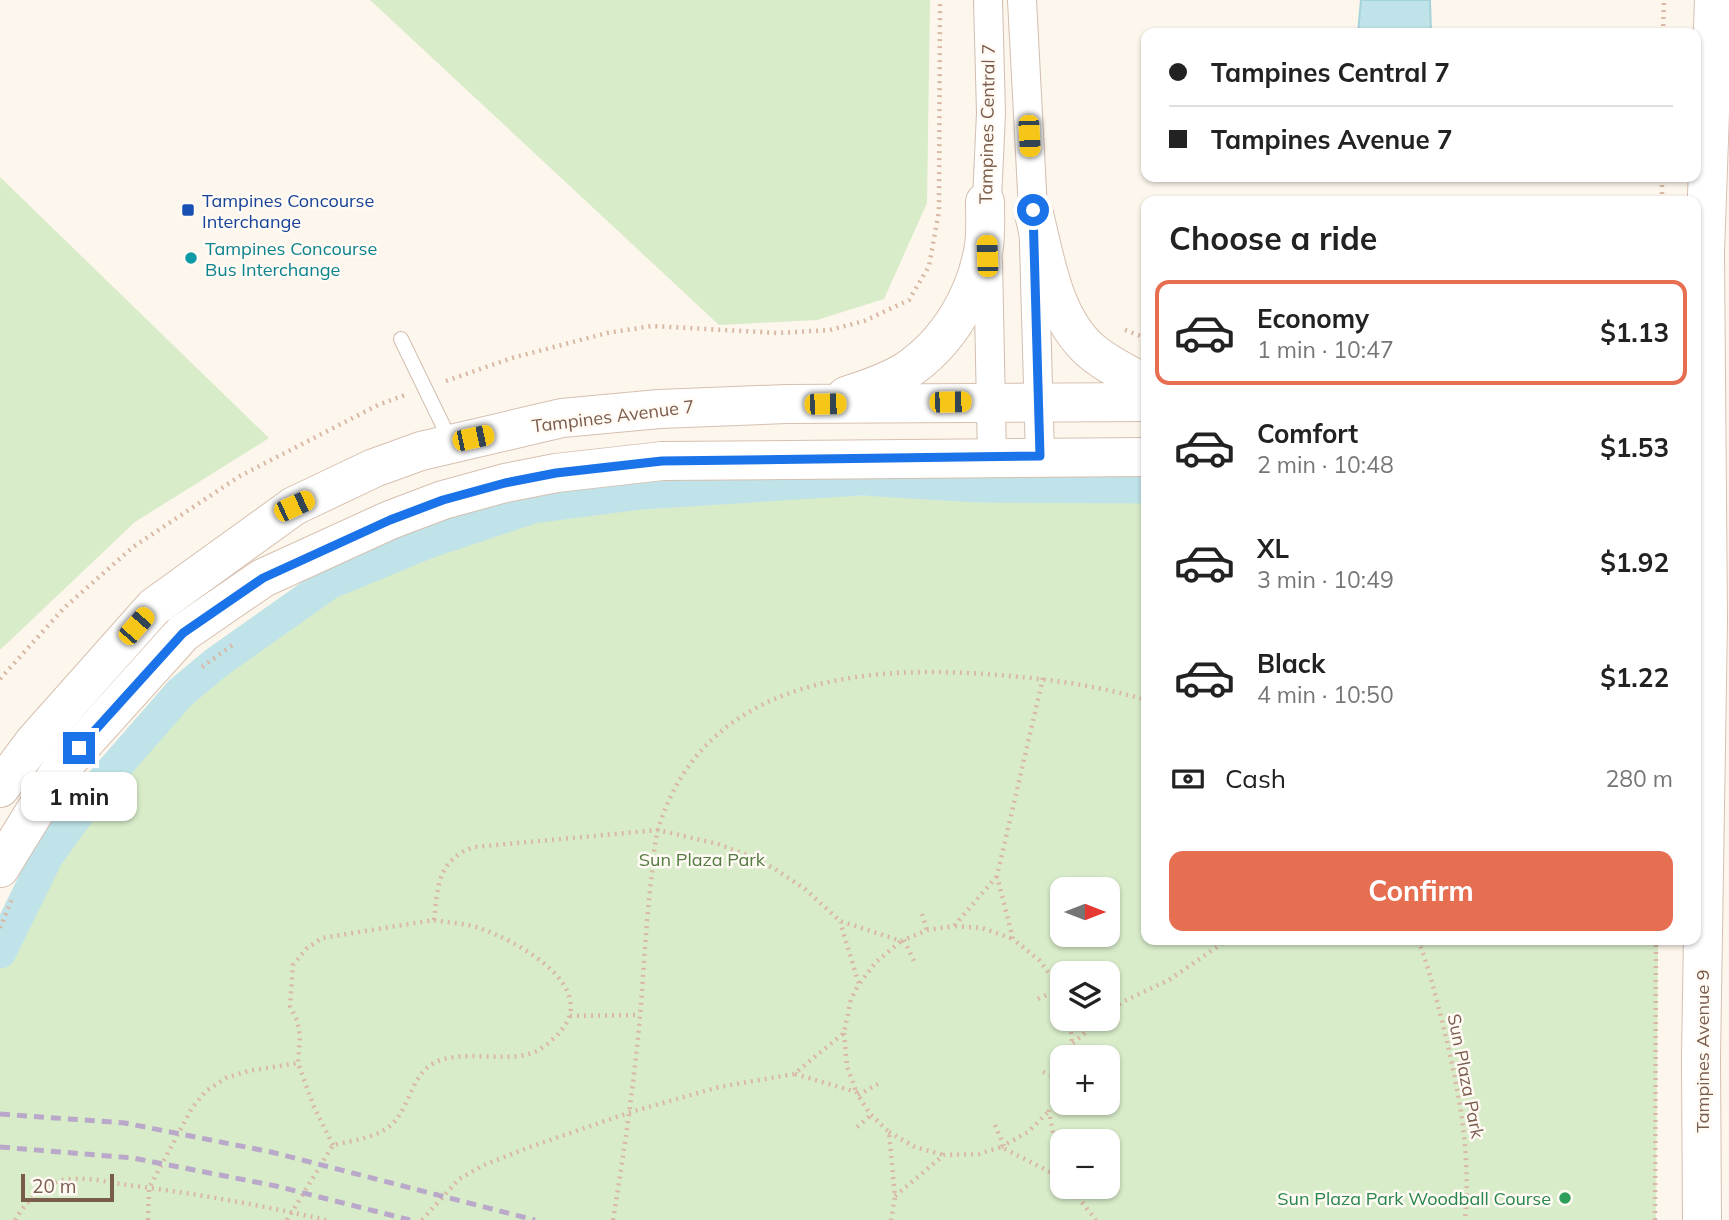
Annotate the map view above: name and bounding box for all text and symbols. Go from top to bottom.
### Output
street label: Tampines Central 7 [974,44,1000,204]
text: Tampines Central 7 [1211,56,1450,89]
car [1018,114,1041,158]
text: Tampines Avenue 7 [1211,123,1453,156]
place label: Tampines Concourse Interchange [202,189,374,233]
route start [1017,194,1049,226]
marker: Tampines Concourse Interchange [180,202,196,218]
text: Choose a ride [1169,218,1377,258]
car [976,235,999,277]
place label: Tampines Concourse Bus Interchange [205,237,377,281]
marker: Tampines Concourse Bus Interchange [183,250,199,266]
icon: car [1173,301,1236,364]
text: Economy [1257,302,1369,335]
text: $1.13 [1600,316,1669,349]
text: 1 min · 10:47 [1257,335,1394,364]
car [929,391,972,413]
car [804,393,847,415]
street label: Tampines Avenue 7 [531,395,695,437]
icon: car [1173,416,1236,479]
text: Comfort [1257,417,1358,450]
car [451,423,496,453]
text: $1.53 [1600,431,1669,464]
text: 2 min · 10:48 [1257,450,1394,479]
car [271,488,318,524]
icon: car [1173,531,1236,594]
text: XL [1257,532,1289,565]
text: $1.92 [1600,546,1669,579]
text: 3 min · 10:49 [1257,565,1394,594]
car [115,603,158,649]
icon: car [1173,646,1236,709]
text: Black [1257,647,1325,680]
text: $1.22 [1600,661,1669,694]
text: 4 min · 10:50 [1257,680,1394,709]
route end [63,732,95,764]
icon: cash [1169,760,1207,798]
text: Cash [1225,762,1286,795]
text: 280 m [1605,764,1673,793]
callout: 1 min [21,772,137,822]
text: 1 min [49,782,109,811]
park label: Sun Plaza Park [639,848,766,871]
button: Confirm [1169,851,1673,931]
north arrow [1050,877,1120,947]
map controls [1050,877,1120,1199]
button: layers [1050,961,1120,1031]
street label: Tampines Avenue 9 [1691,969,1714,1133]
street label: Sun Plaza Park [1443,1012,1489,1141]
button: + [1050,1045,1120,1115]
button: − [1050,1129,1120,1199]
scale bar [21,1171,114,1203]
text: 20 m [32,1174,76,1198]
place label: Sun Plaza Park Woodball Course [1277,1187,1551,1210]
marker: Sun Plaza Park Woodball Course [1557,1190,1573,1206]

